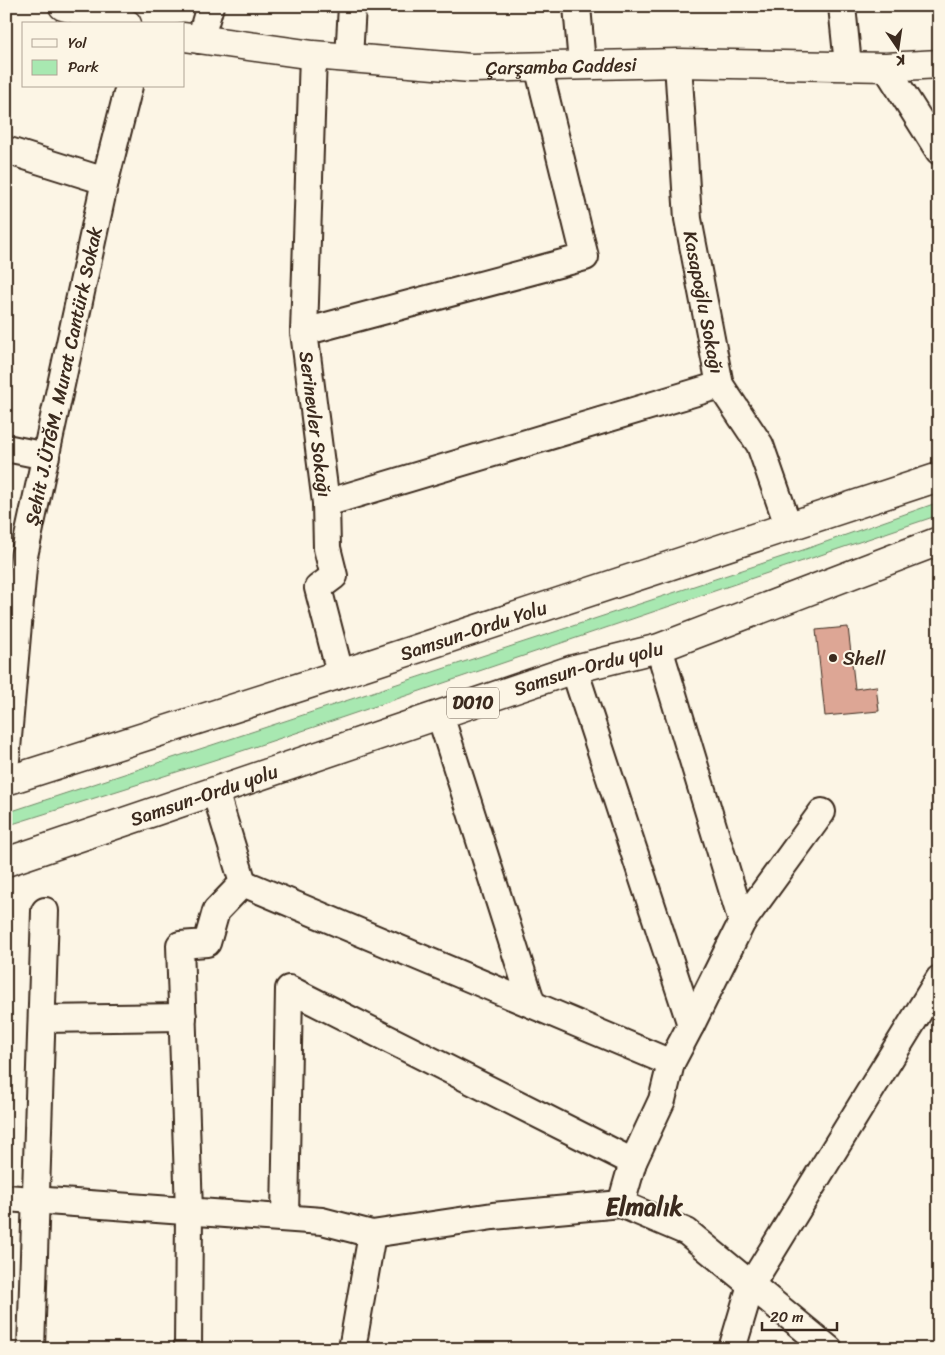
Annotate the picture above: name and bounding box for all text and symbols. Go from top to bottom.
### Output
legend [22,22,185,88]
north arrow [872,22,922,72]
text: Yol [68,30,87,56]
text: K [892,47,909,74]
street label: Çarşamba Caddesi [485,48,638,85]
text: Park [68,54,99,80]
street label: Şehit J.ÜTĞM. Murat Cantürk Sokak [15,223,112,529]
street label: Kasapoğlu Sokağı [674,228,733,377]
street label: Serinevler Sokağı [290,349,341,499]
street label: Samsun-Ordu Yolu [396,591,551,670]
street label: Samsun-Ordu yolu [509,632,667,705]
place label: Shell [843,642,886,675]
marker: Shell [827,652,839,664]
road number: D010 [447,688,499,718]
street label: Samsun-Ordu yolu [126,755,282,836]
district label: Elmalık [606,1186,684,1228]
scale bar [762,1300,838,1332]
text: 20 m [770,1304,804,1330]

